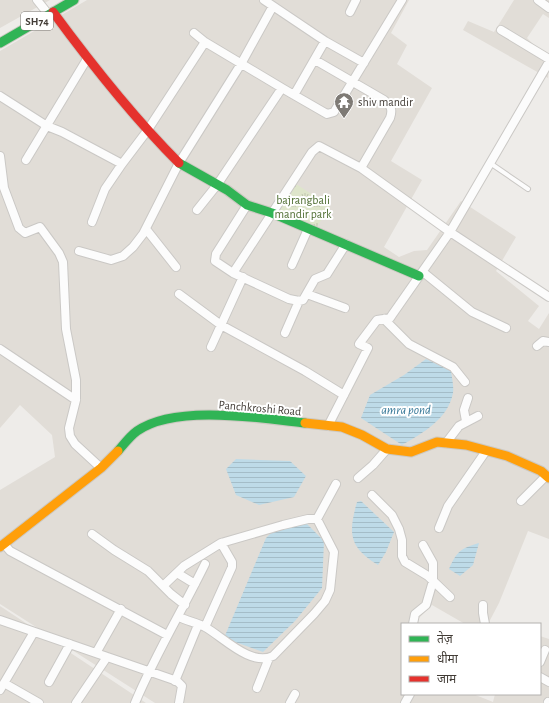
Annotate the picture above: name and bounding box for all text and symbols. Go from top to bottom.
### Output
road number: SH74 [21,12,53,30]
temple icon: shiv mandir [333,91,355,119]
place label: shiv mandir [358,96,413,108]
park label: bajrangbali mandir park [274,194,332,220]
street label: Panchkroshi Road [218,398,302,418]
water label: amra pond [381,404,431,417]
legend [401,623,541,695]
text: तेज़ [437,631,454,645]
text: धीमा [437,651,459,665]
text: जाम [437,673,457,685]

